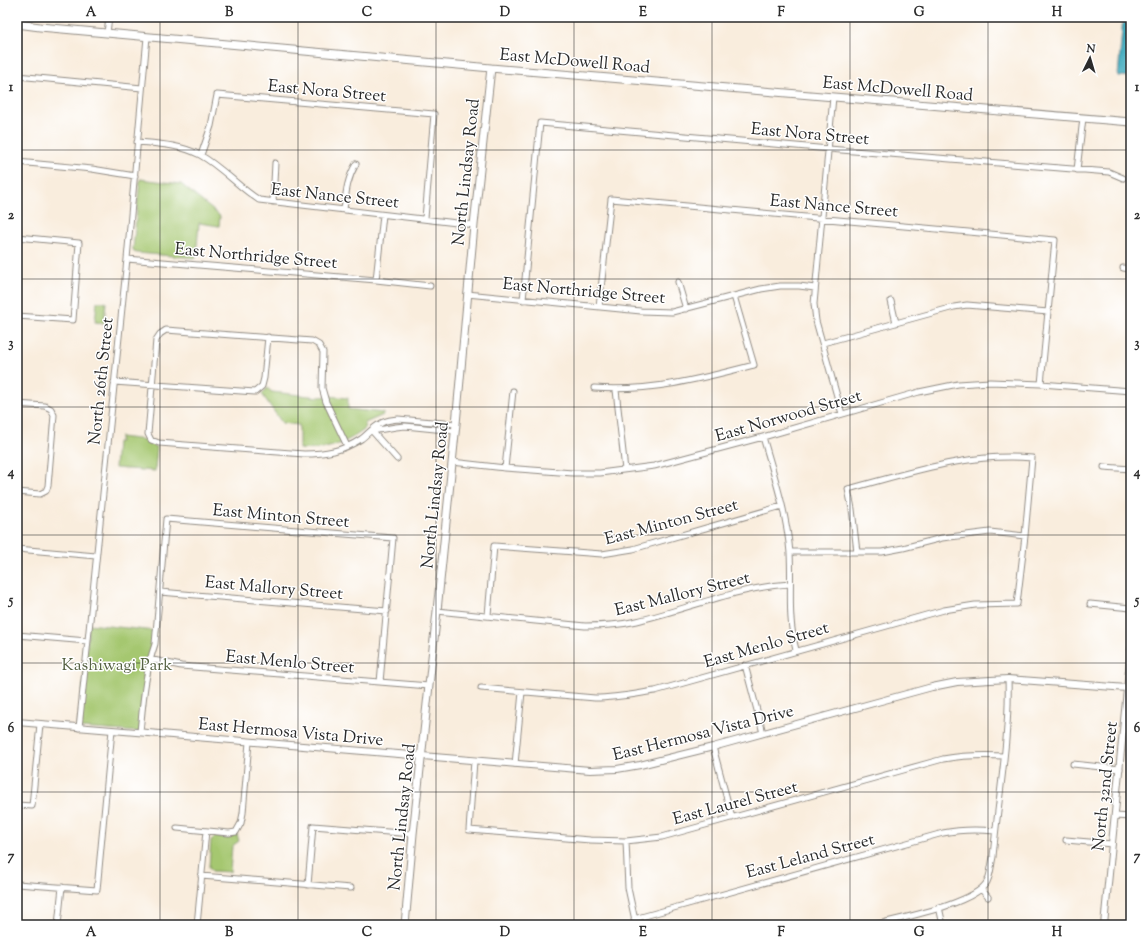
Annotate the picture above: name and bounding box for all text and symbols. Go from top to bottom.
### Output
text: A [86,4,97,22]
text: B [225,4,234,22]
text: C [362,4,372,22]
text: D [500,4,510,22]
text: E [639,4,647,22]
text: F [777,4,785,22]
text: G [914,4,925,22]
text: H [1052,4,1063,22]
north arrow [1070,38,1110,78]
text: N [1085,41,1096,57]
street label: East McDowell Road [499,43,651,81]
street label: East McDowell Road [822,71,974,109]
street label: East Nora Street [267,75,387,109]
text: 1 [9,79,14,97]
text: 1 [1135,79,1140,97]
street label: North Lindsay Road [447,97,487,247]
street label: East Nora Street [750,118,870,152]
street label: East Nance Street [270,178,400,216]
street label: East Nance Street [769,189,899,225]
text: 2 [8,207,15,225]
text: 2 [1134,207,1141,225]
street label: East Northridge Street [174,238,338,276]
street label: East Northridge Street [502,273,666,311]
street label: North 26th Street [83,316,121,446]
text: 3 [8,335,14,353]
text: 3 [1134,335,1140,353]
street label: East Norwood Street [713,385,865,449]
street label: North Lindsay Road [416,420,456,570]
text: 4 [7,464,15,482]
text: 4 [1133,464,1141,482]
street label: East Minton Street [602,494,741,552]
street label: East Minton Street [211,499,350,535]
street label: East Mallory Street [612,566,753,623]
street label: East Mallory Street [204,571,344,607]
text: 5 [8,592,14,610]
text: 5 [1134,592,1140,610]
street label: East Menlo Street [701,617,832,675]
street label: East Menlo Street [225,645,355,681]
park label: Kashiwagi Park [61,654,173,678]
street label: East Hermosa Vista Drive [610,700,797,768]
street label: East Hermosa Vista Drive [197,713,384,753]
text: 6 [8,720,15,738]
street label: North 32nd Street [1087,720,1125,852]
text: 6 [1134,720,1141,738]
street label: North Lindsay Road [383,742,423,892]
street label: East Laurel Street [670,776,801,832]
street label: East Leland Street [744,828,877,886]
text: 7 [8,848,15,866]
text: 7 [1134,848,1141,866]
text: A [86,924,97,942]
text: B [225,924,234,942]
text: C [362,924,372,942]
text: D [500,924,510,942]
text: E [639,924,647,942]
text: F [777,924,785,942]
text: G [914,924,925,942]
text: H [1052,924,1063,942]

